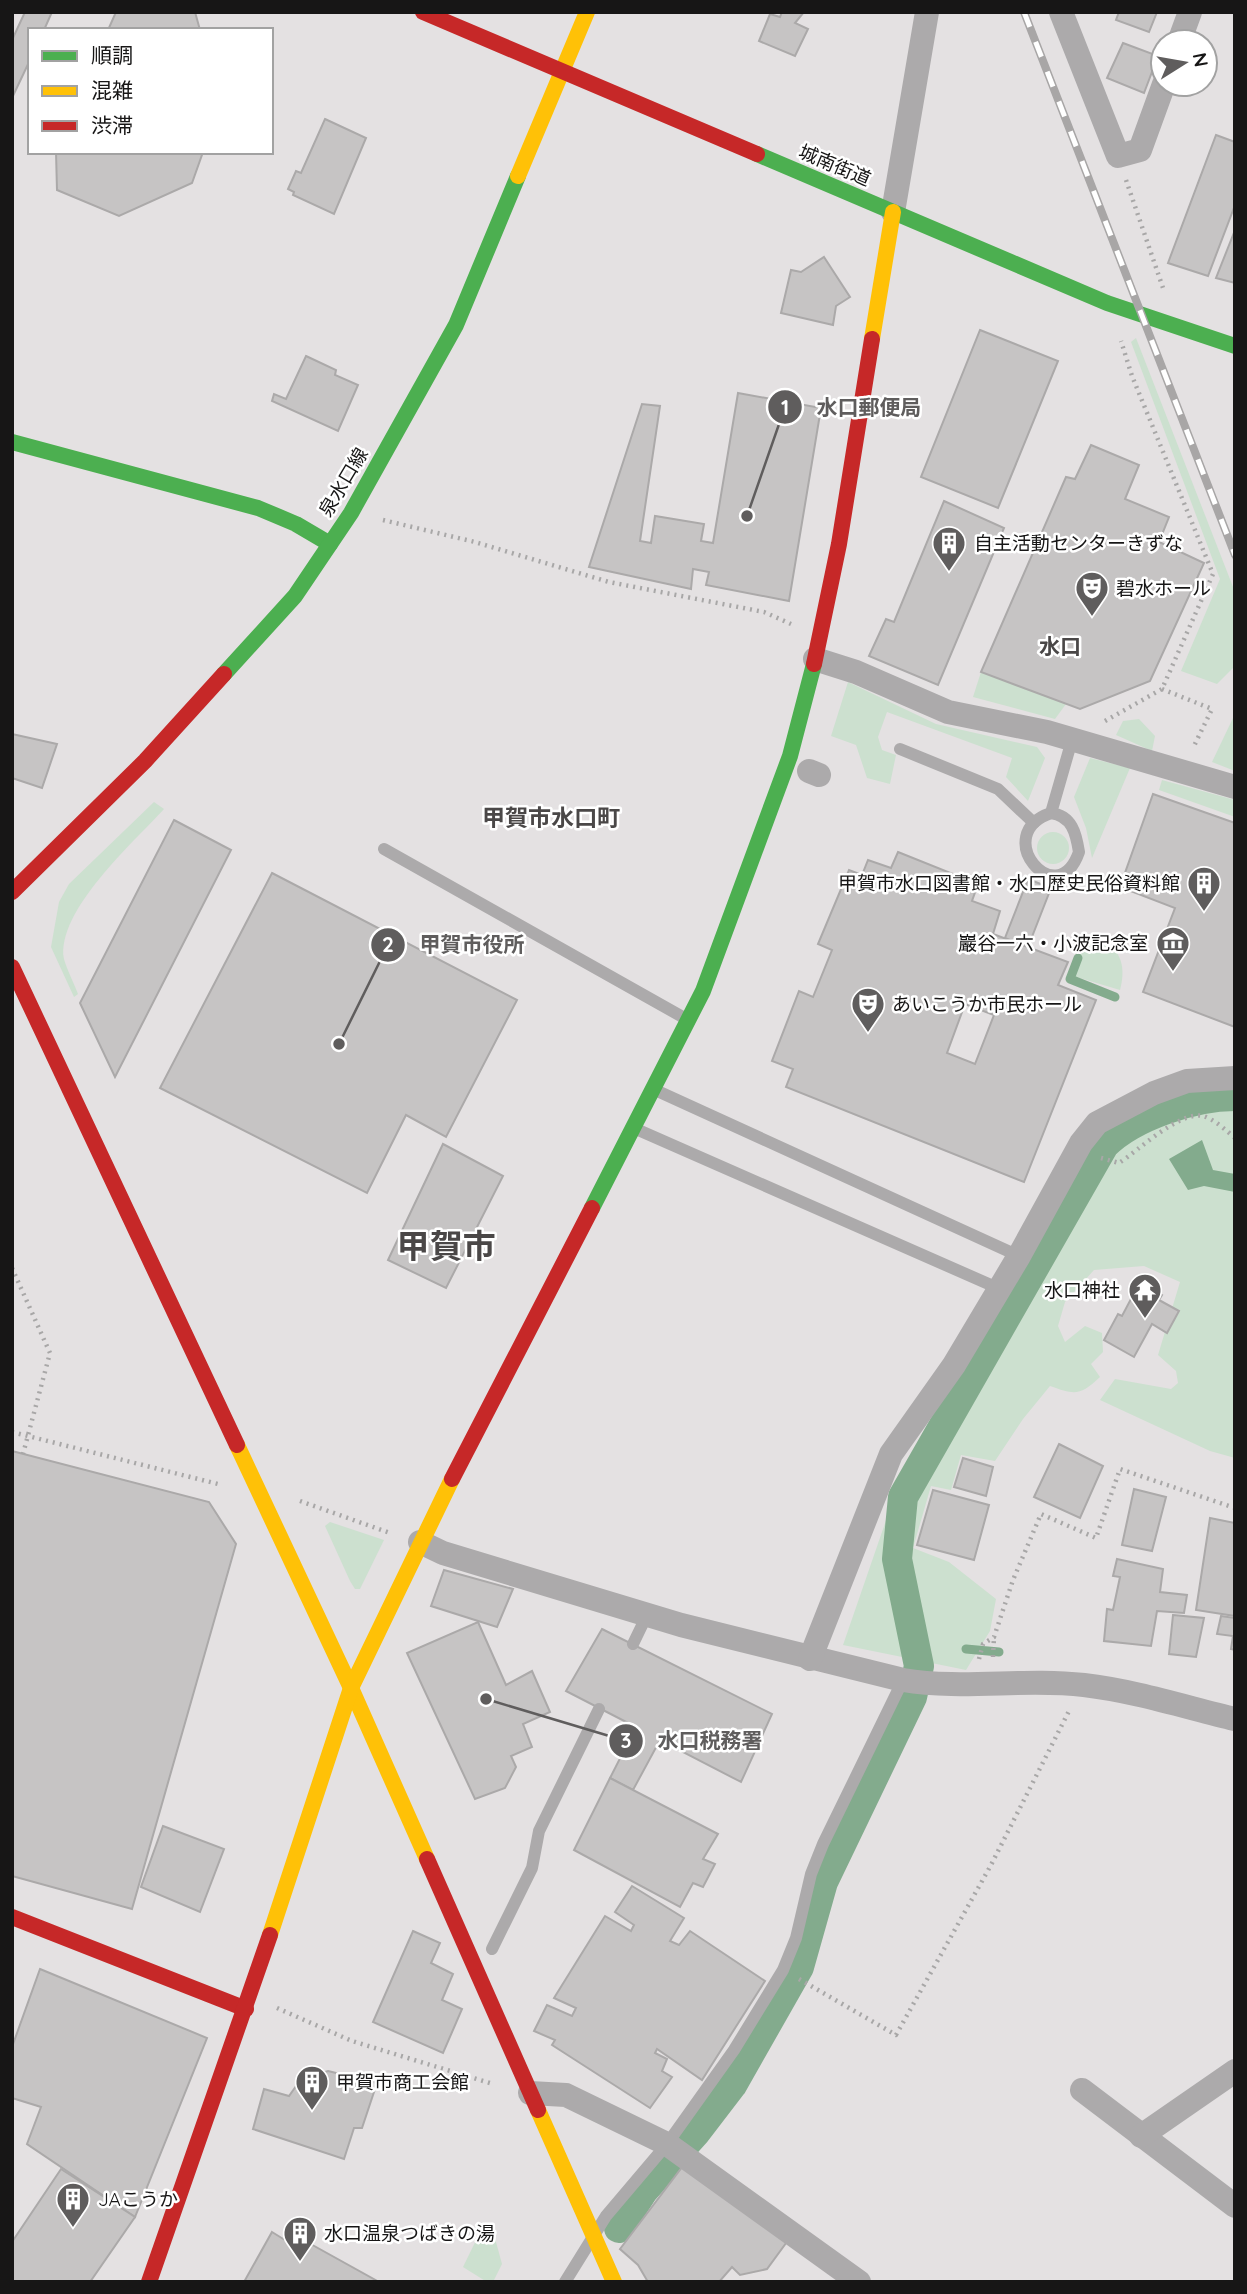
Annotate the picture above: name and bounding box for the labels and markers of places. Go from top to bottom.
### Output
callout: 水口郵便局 [767,386,935,428]
building icon: 自主活動センターきずな [930,524,968,573]
place label: 自主活動センターきずな [974,531,1183,555]
theatre icon: 碧水ホール [1073,569,1111,618]
place label: 碧水ホール [1116,576,1211,600]
building icon: 甲賀市水口図書館・水口歴史民俗資料館 [1185,864,1223,913]
place label: 甲賀市水口図書館・水口歴史民俗資料館 [838,871,1180,895]
callout: 甲賀市役所 [371,924,539,966]
museum icon: 巖谷一六・小波記念室 [1154,924,1192,973]
place label: 巖谷一六・小波記念室 [958,931,1148,955]
theatre icon: あいこうか市民ホール [849,985,887,1034]
place label: あいこうか市民ホール [892,992,1082,1016]
temple icon: 水口神社 [1126,1271,1164,1320]
place label: 水口神社 [1044,1278,1120,1302]
callout: 水口税務署 [608,1720,776,1762]
building icon: 甲賀市商工会館 [293,2063,331,2112]
place label: 甲賀市商工会館 [336,2070,469,2094]
building icon: JAこうか [54,2180,92,2229]
place label: JAこうか [98,2187,178,2211]
building icon: 水口温泉つばきの湯 [281,2214,319,2263]
place label: 水口温泉つばきの湯 [324,2221,495,2245]

